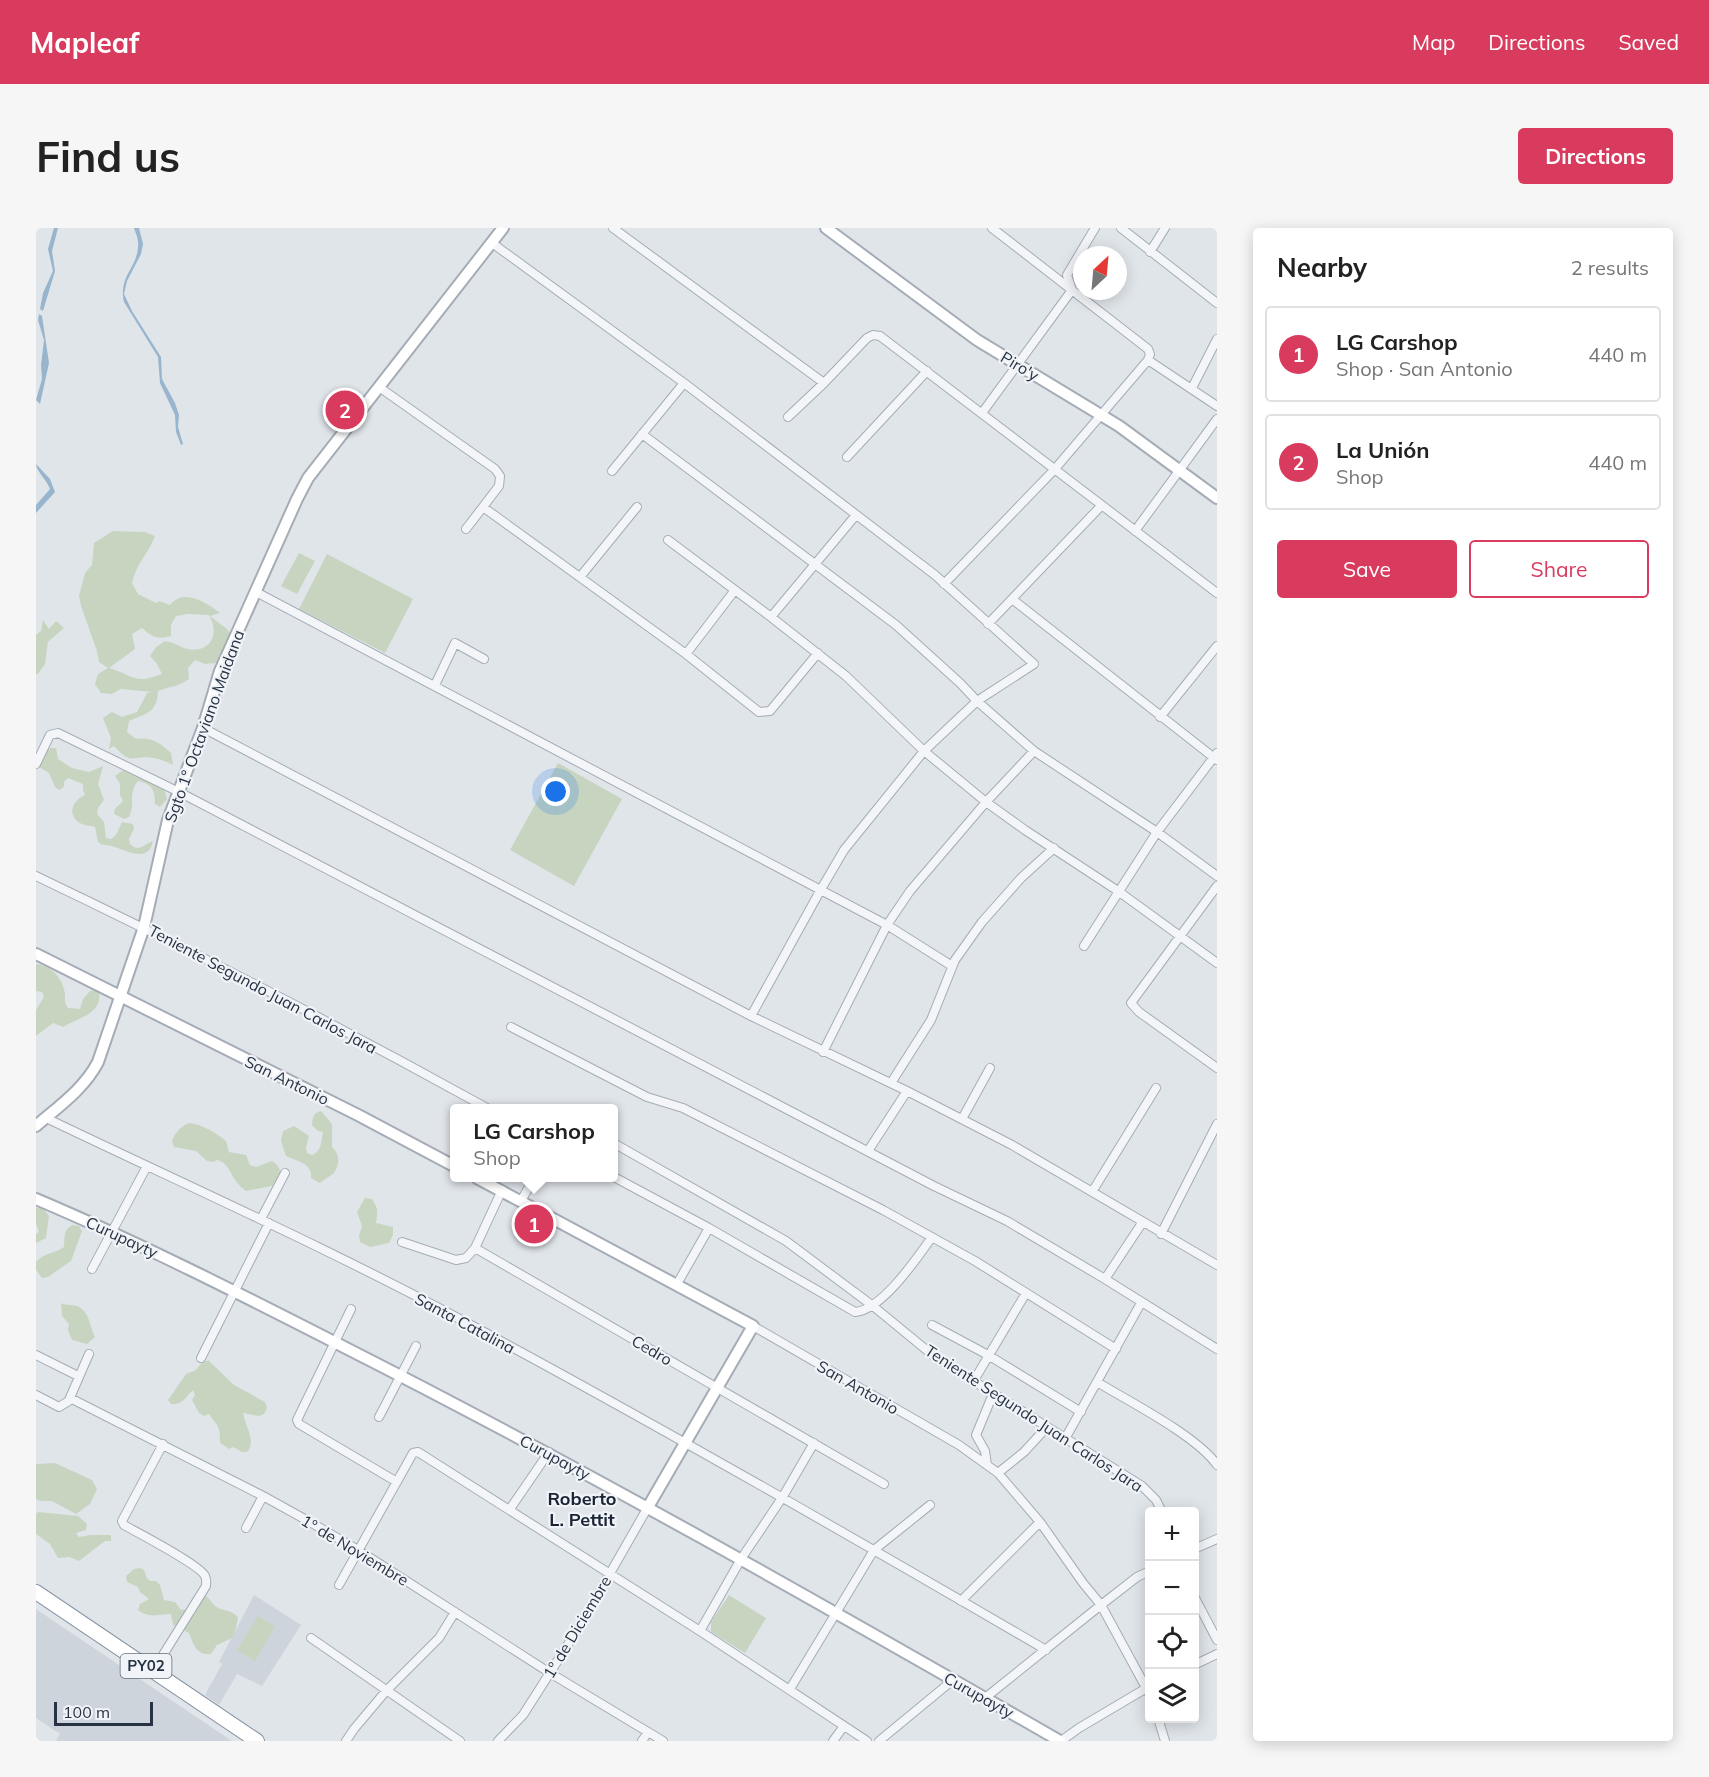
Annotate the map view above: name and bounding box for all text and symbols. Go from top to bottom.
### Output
text: Mapleaf [30,25,139,60]
text: Map [1412,29,1455,55]
text: Directions [1488,29,1585,55]
text: Saved [1618,29,1679,55]
button: Directions [1518,128,1673,184]
text: Find us [36,130,180,183]
north arrow [1073,246,1127,300]
text: Nearby [1277,251,1367,284]
text: 2 results [1571,255,1649,280]
text: LG Carshop [1336,328,1458,356]
text: 1 [1293,342,1305,367]
text: 440 m [1588,342,1647,367]
street label: Piro'y [997,347,1043,385]
text: Shop · San Antonio [1336,356,1513,381]
pin: 2 [326,388,364,432]
text: La Unión [1336,436,1430,464]
text: 2 [1293,450,1305,475]
text: 440 m [1588,450,1647,475]
text: Shop [1336,464,1384,489]
button: Save [1277,540,1457,598]
button: Share [1469,540,1649,598]
street label: Sgto 1° Octaviano Maidana [160,627,248,825]
your location [541,777,570,806]
street label: Teniente Segundo Juan Carlos Jara [145,920,381,1058]
street label: San Antonio [242,1051,332,1109]
popup [450,1104,618,1182]
text: LG Carshop [473,1117,595,1145]
text: Shop [473,1145,521,1170]
pin: 1 [514,1202,554,1246]
street label: Curupayty [83,1212,162,1263]
street label: Santa Catalina [412,1288,518,1358]
street label: Cedro [628,1330,676,1370]
street label: Teniente Segundo Juan Carlos Jara [921,1340,1147,1496]
street label: San Antonio [813,1356,903,1418]
street label: Curupayty [516,1430,594,1484]
district label: Roberto L. Pettit [547,1487,617,1531]
map controls [1145,1507,1199,1723]
button: + [1145,1507,1199,1561]
street label: 1º de Noviembre [298,1510,412,1590]
button: − [1145,1561,1199,1615]
street label: 1º de Diciembre [539,1572,615,1682]
button: locate [1145,1615,1199,1669]
road number: PY02 [120,1654,172,1678]
street label: Curupayty [940,1668,1018,1723]
button: layers [1145,1669,1199,1723]
scale bar [54,1699,153,1726]
text: 100 m [63,1702,110,1722]

